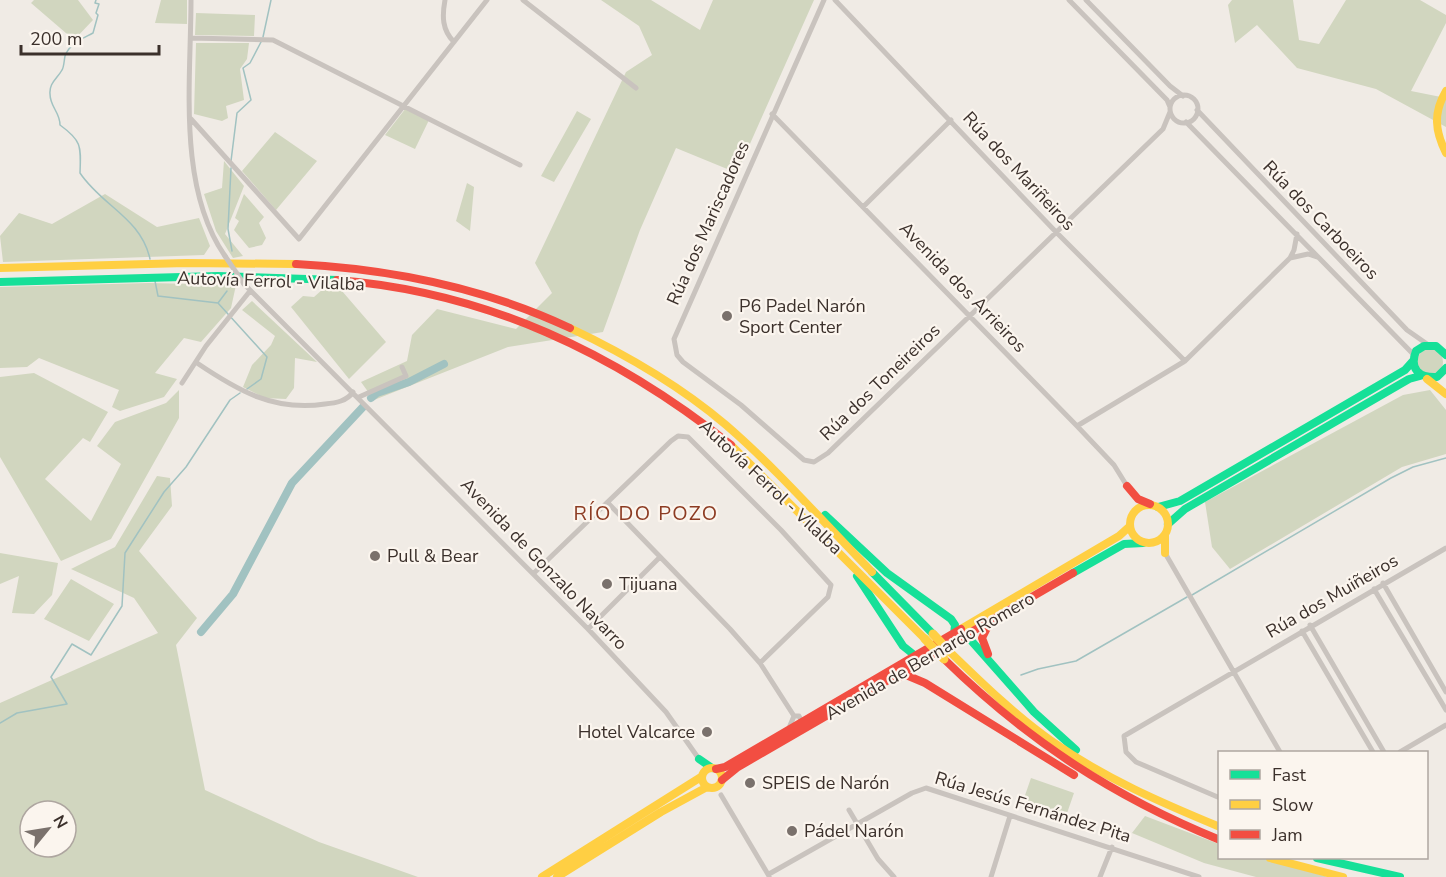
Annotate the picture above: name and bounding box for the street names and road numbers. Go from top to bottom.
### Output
street label: Rúa dos Mariñeiros [957,106,1081,236]
street label: Rúa dos Mariscadores [661,137,755,309]
street label: Rúa dos Carboeiros [1258,155,1384,285]
street label: Avenida dos Arrieiros [894,216,1032,358]
street label: Autovía Ferrol - Vilalba [177,266,365,296]
street label: Rúa dos Toneireiros [815,318,945,446]
street label: Autovía Ferrol - Vilalba [694,414,848,560]
street label: Avenida de Gonzalo Navarro [455,473,633,655]
street label: Rúa dos Muiñeiros [1262,548,1402,644]
street label: Avenida de Bernardo Romero [821,586,1039,726]
street label: Rúa Jesús Fernández Pita [932,766,1134,848]

